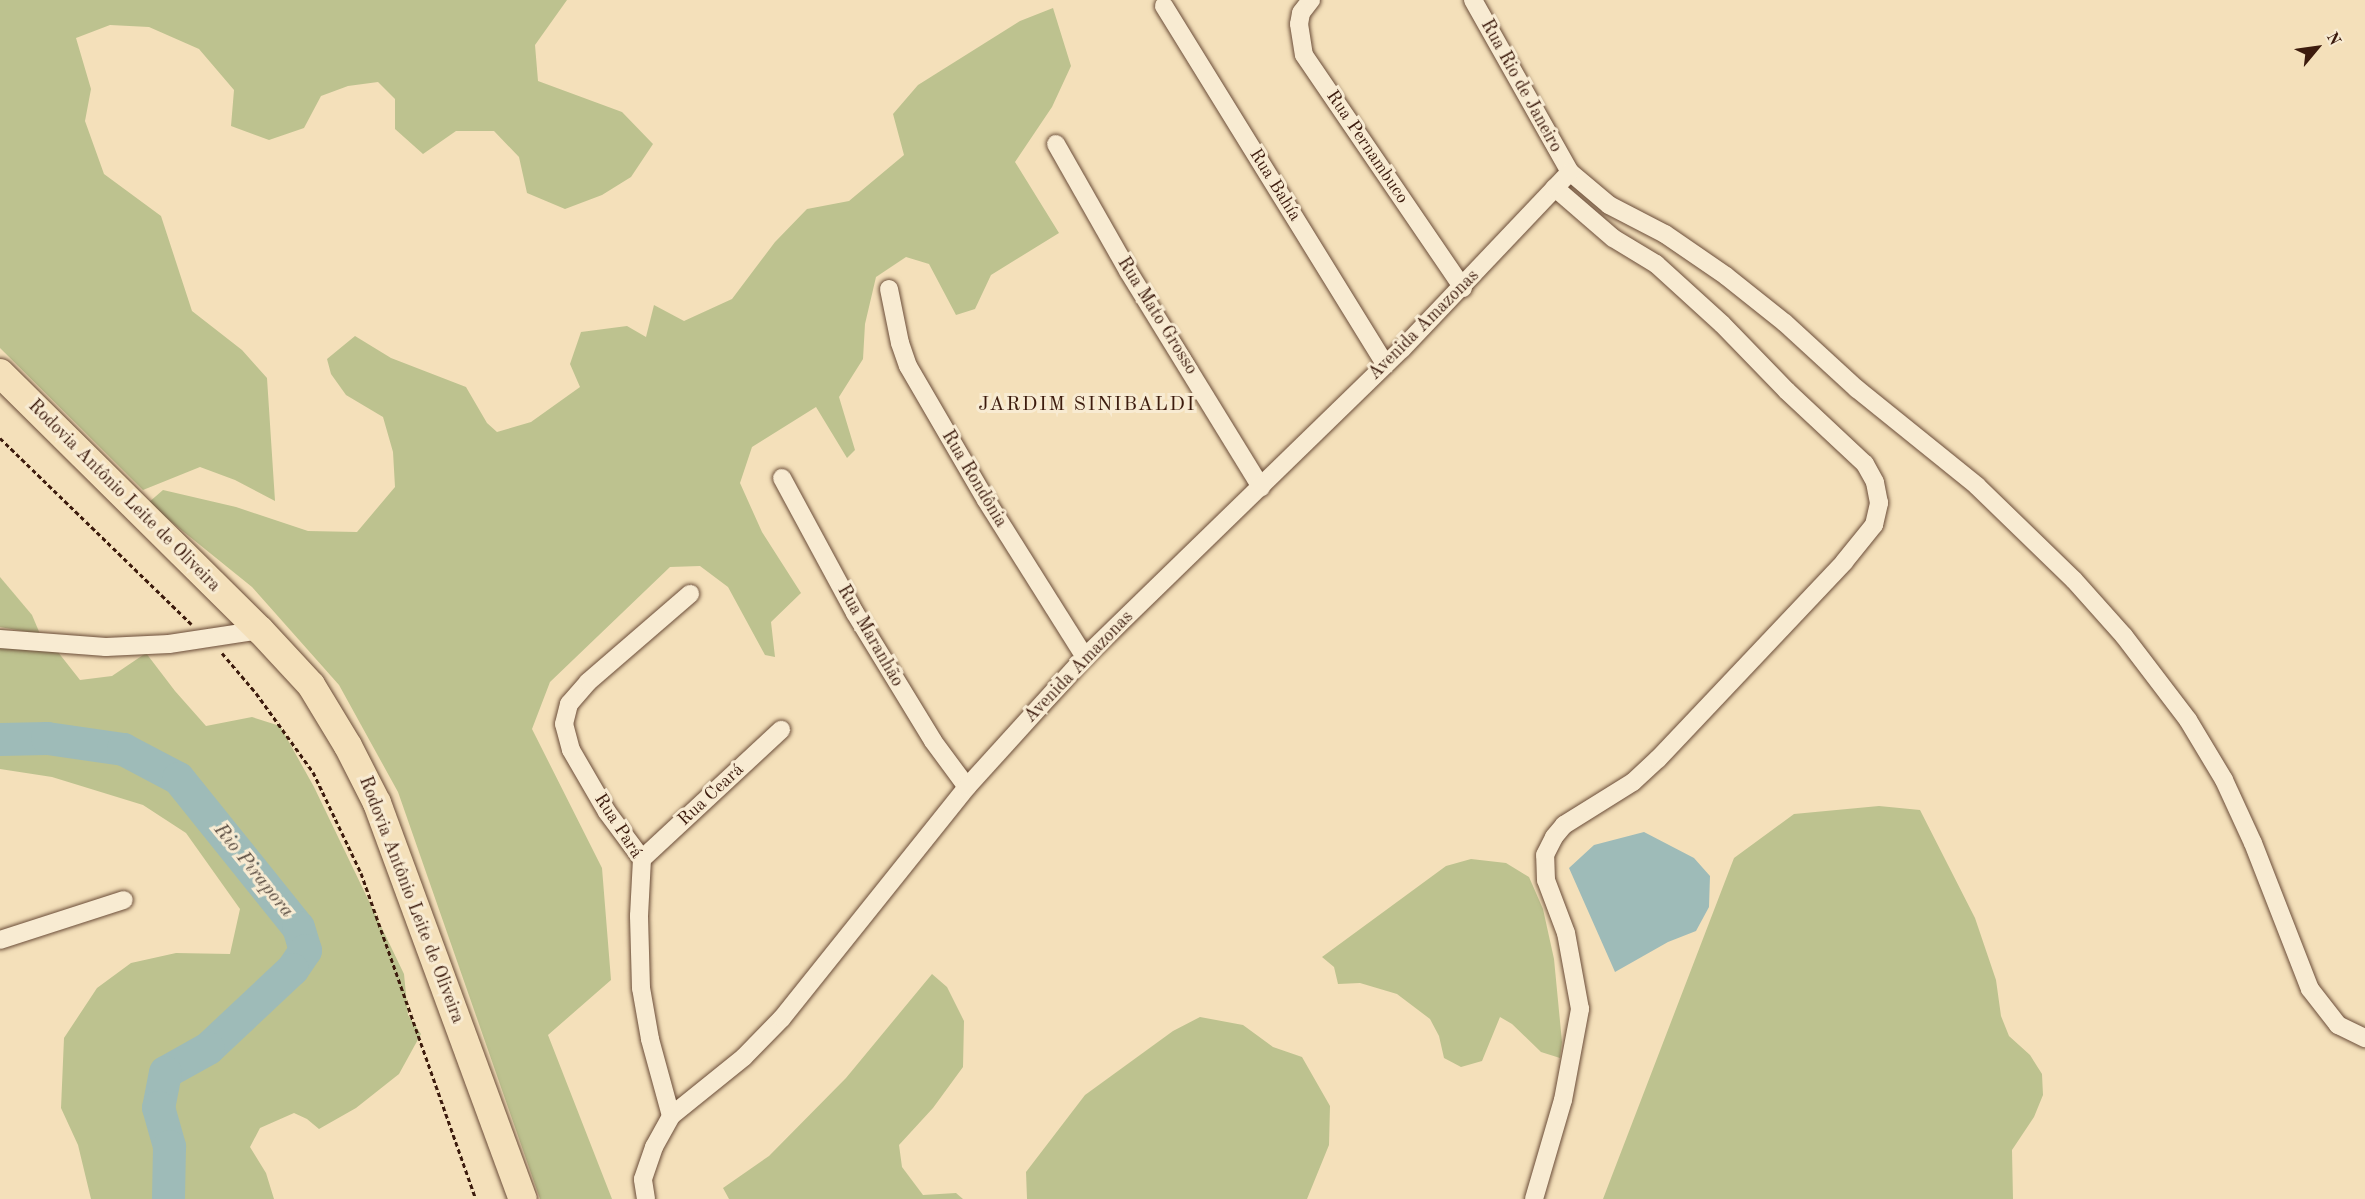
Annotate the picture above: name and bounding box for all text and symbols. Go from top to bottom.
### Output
street label: Rua Rio de Janeiro [1476,16,1566,156]
north arrow [2287,18,2347,78]
text: N [2323,30,2343,48]
street label: Rua Pernambuco [1321,86,1413,208]
street label: Rua Bahía [1244,145,1306,225]
street label: Rua Mato Grosso [1112,253,1202,379]
street label: Avenida Amazonas [1364,265,1484,385]
district label: JARDIM SINIBALDI [978,393,1196,417]
street label: Rodovia Antônio Leite de Oliveira [23,395,225,597]
street label: Rua Rondônia [936,426,1012,532]
street label: Rua Maranhão [832,581,908,691]
street label: Avenida Amazonas [1020,606,1138,728]
street label: Rua Ceará [674,759,748,831]
street label: Rodovia Antônio Leite de Oliveira [354,773,468,1027]
street label: Rua Pará [589,789,647,863]
water label: Rio Pirapora [208,819,298,923]

